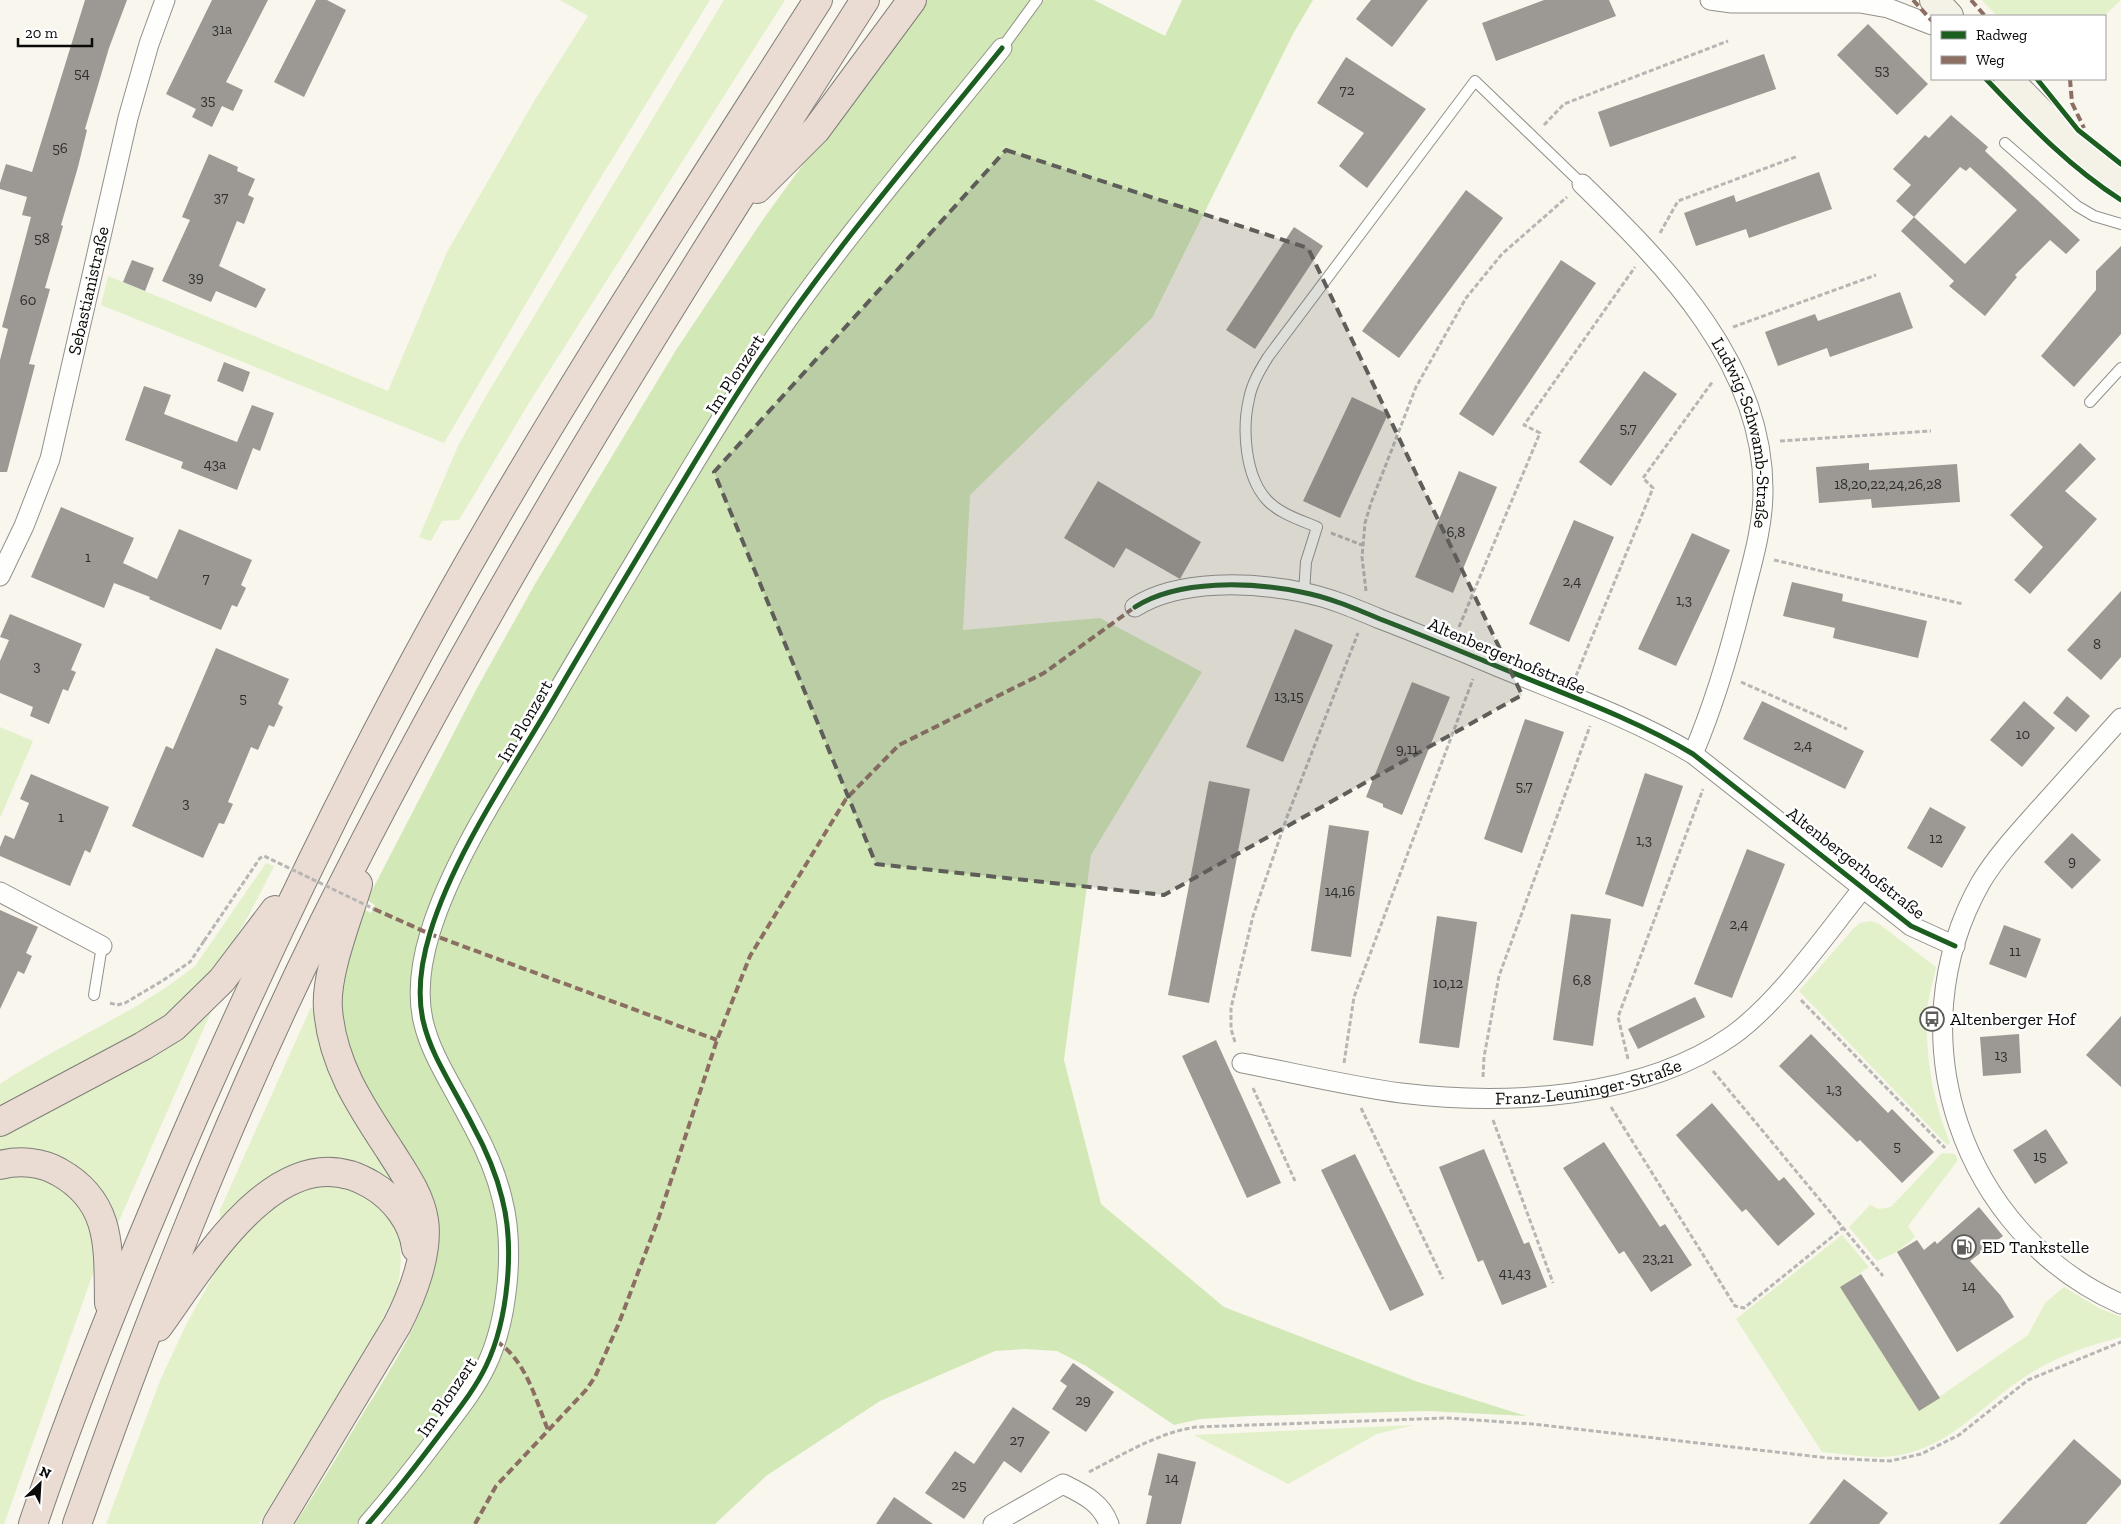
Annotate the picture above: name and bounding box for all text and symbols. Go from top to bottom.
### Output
scale bar [18,15,91,47]
legend [1931,15,2106,80]
house number: 31a [212,20,232,38]
text: 20 m [25,24,58,42]
text: Radweg [1976,26,2027,44]
text: Weg [1976,51,2005,69]
house number: 53 [1874,61,1890,79]
house number: 54 [74,64,90,82]
house number: 72 [1340,81,1355,99]
house number: 35 [200,91,216,109]
house number: 56 [52,139,68,157]
house number: 37 [214,188,228,206]
street label: Sebastianistraße [63,224,114,357]
house number: 58 [34,229,50,247]
house number: 39 [188,268,204,286]
house number: 60 [20,291,36,309]
street label: Im Plonzert [701,330,769,418]
street label: Ludwig-Schwamb-Straße [1707,333,1774,530]
house number: 5,7 [1619,419,1637,437]
house number: 43a [204,455,226,473]
house number: 18,20,22,24,26,28 [1834,475,1942,493]
house number: 6,8 [1447,523,1465,541]
house number: 1 [85,548,91,566]
house number: 7 [202,569,210,587]
house number: 2,4 [1563,572,1581,590]
house number: 1,3 [1676,591,1692,609]
street label: Altenbergerhofstraße [1425,613,1589,699]
house number: 8 [2093,635,2101,653]
house number: 3 [33,657,41,675]
street label: Im Plonzert [493,676,557,766]
house number: 13,15 [1274,687,1304,705]
house number: 5 [239,689,247,707]
house number: 10 [2016,725,2030,743]
house number: 2,4 [1794,736,1812,754]
house number: 9,11 [1396,740,1418,758]
house number: 5,7 [1515,777,1533,795]
house number: 3 [182,794,190,812]
street label: Altenbergerhofstraße [1782,802,1930,924]
house number: 1 [58,808,64,826]
house number: 12 [1929,829,1943,847]
house number: 1,3 [1636,831,1652,849]
house number: 9 [2068,852,2076,870]
house number: 14,16 [1325,882,1355,900]
house number: 2,4 [1730,915,1748,933]
house number: 11 [2009,942,2021,960]
house number: 6,8 [1573,971,1591,989]
house number: 10,12 [1433,974,1464,992]
bus stop icon: Altenberger Hof [1919,1006,1945,1032]
place label: Altenberger Hof [1950,1008,2077,1030]
house number: 13 [1994,1046,2008,1064]
street label: Franz-Leuninger-Straße [1495,1054,1685,1109]
house number: 1,3 [1826,1080,1842,1098]
house number: 5 [1893,1137,1901,1155]
house number: 15 [2033,1147,2047,1165]
fuel station icon: ED Tankstelle [1951,1234,1977,1260]
place label: ED Tankstelle [1982,1236,2089,1258]
house number: 23,21 [1642,1249,1674,1267]
house number: 41,43 [1499,1264,1531,1282]
house number: 14 [1962,1277,1976,1295]
street label: Im Plonzert [412,1353,482,1441]
house number: 29 [1075,1391,1091,1409]
house number: 27 [1010,1431,1024,1449]
north arrow [15,1459,65,1509]
text: N [37,1463,54,1483]
house number: 14 [1165,1469,1179,1487]
house number: 25 [951,1476,967,1494]

